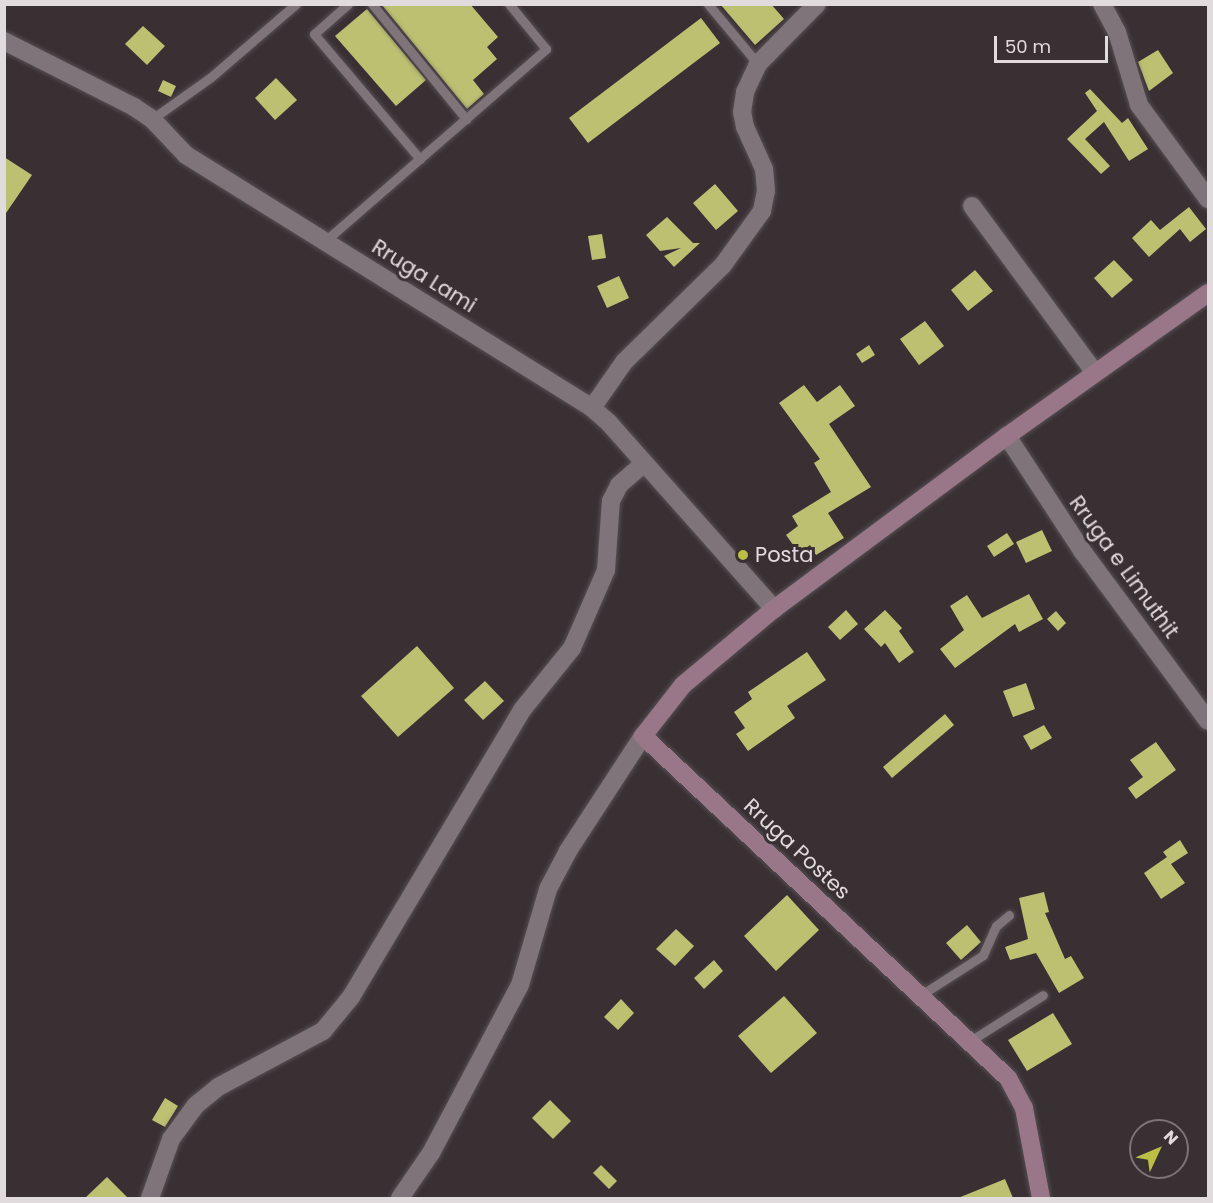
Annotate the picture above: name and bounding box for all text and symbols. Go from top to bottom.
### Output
scale bar [997,24,1111,62]
text: 50 m [1005,34,1051,59]
street label: Rruga Lami [367,234,481,318]
street label: Rruga e Limuthit [1064,491,1184,643]
place label: Posta [755,542,813,568]
marker: Posta [736,548,750,562]
street label: Rruga Postes [739,793,855,905]
north arrow [1129,1119,1189,1179]
text: N [1158,1125,1183,1150]

